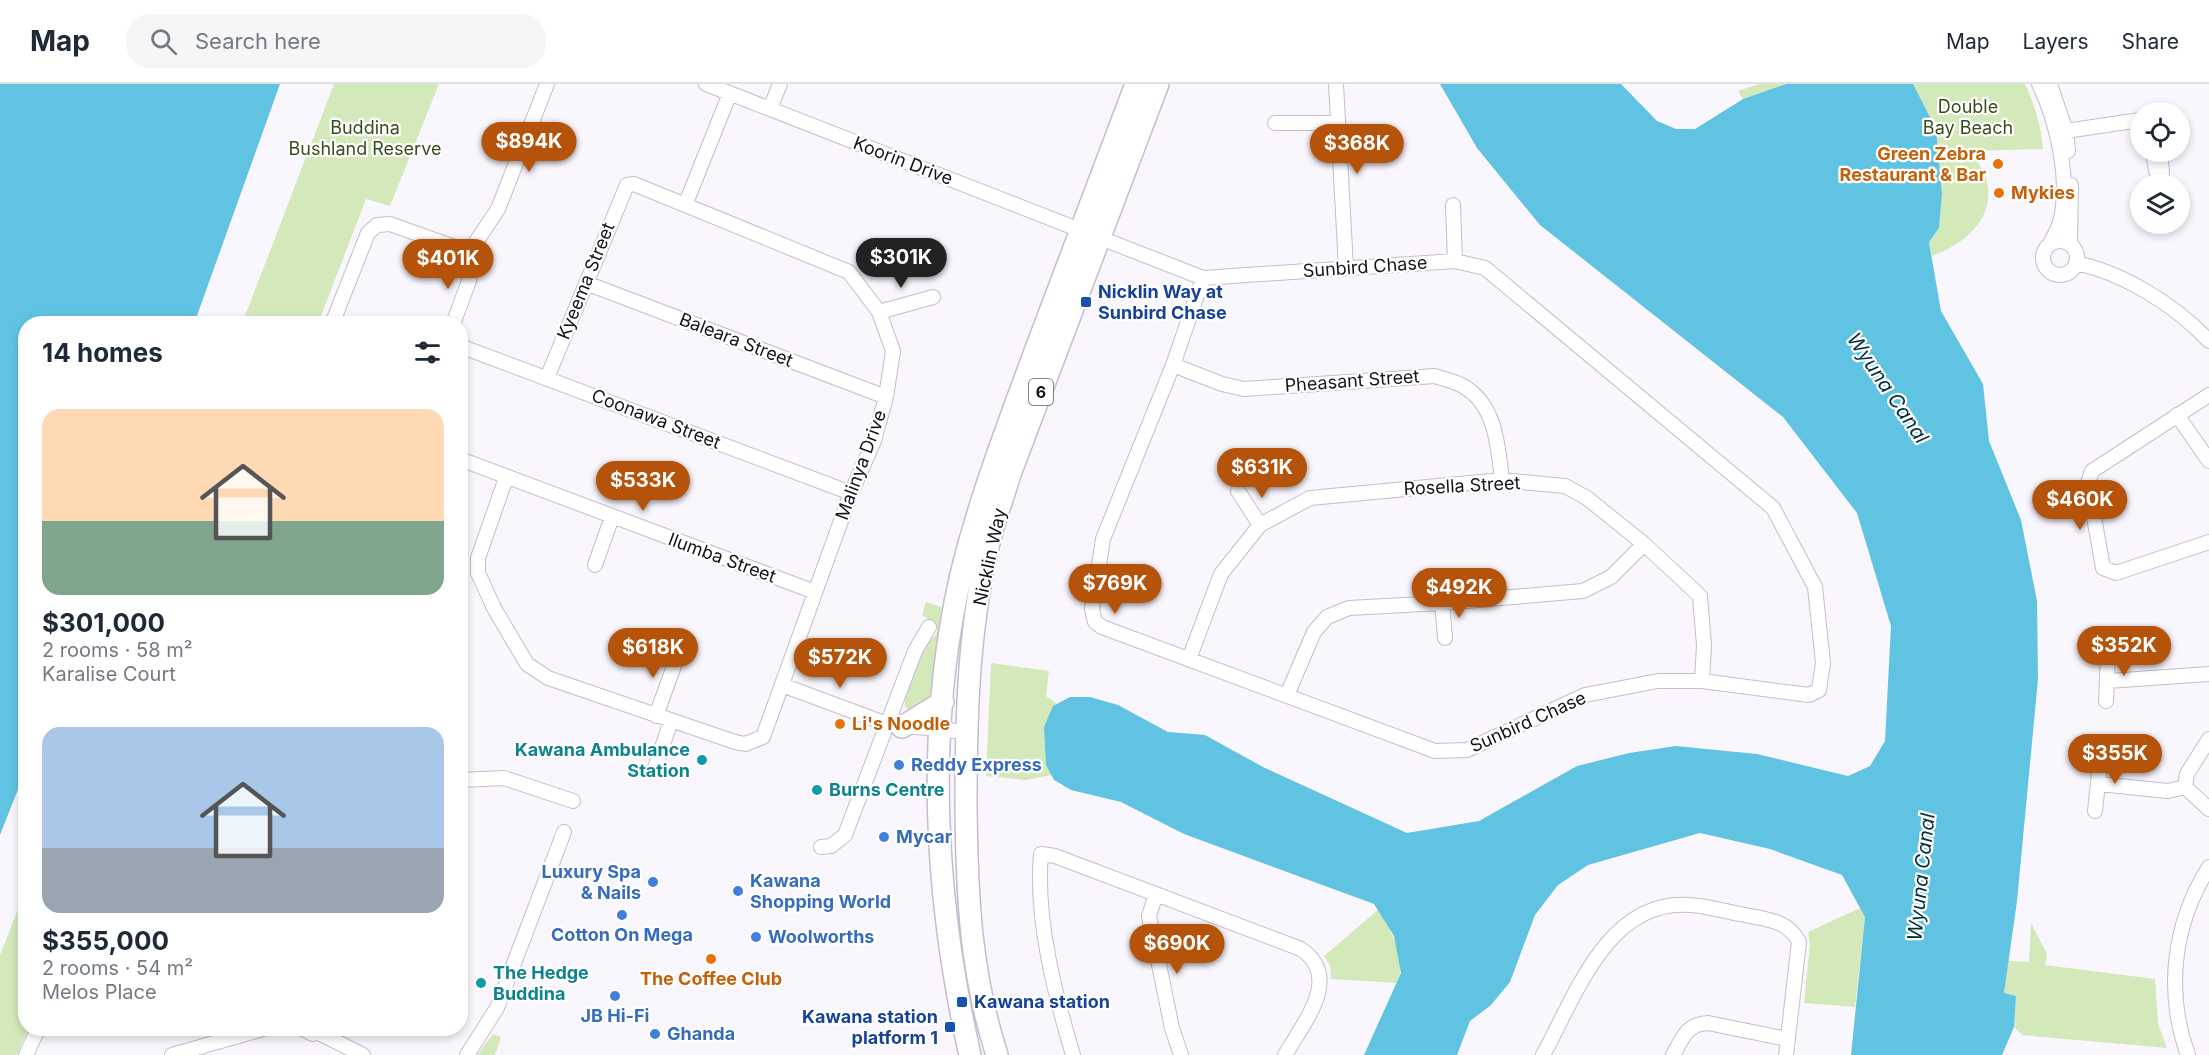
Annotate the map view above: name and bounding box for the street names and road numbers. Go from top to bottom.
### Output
street label: Koorin Drive [851,132,956,189]
street label: Kyeema Street [553,219,619,342]
street label: Sunbird Chase [1302,252,1428,281]
street label: Baleara Street [677,308,796,371]
street label: Pheasant Street [1284,365,1420,396]
road number: 6 [1029,379,1053,405]
street label: Coonawa Street [589,384,724,453]
street label: Malinya Drive [831,407,890,523]
street label: Rosella Street [1403,472,1521,499]
street label: Nicklin Way [969,506,1010,608]
street label: Ilumba Street [666,528,779,587]
street label: Sunbird Chase [1467,687,1589,756]

